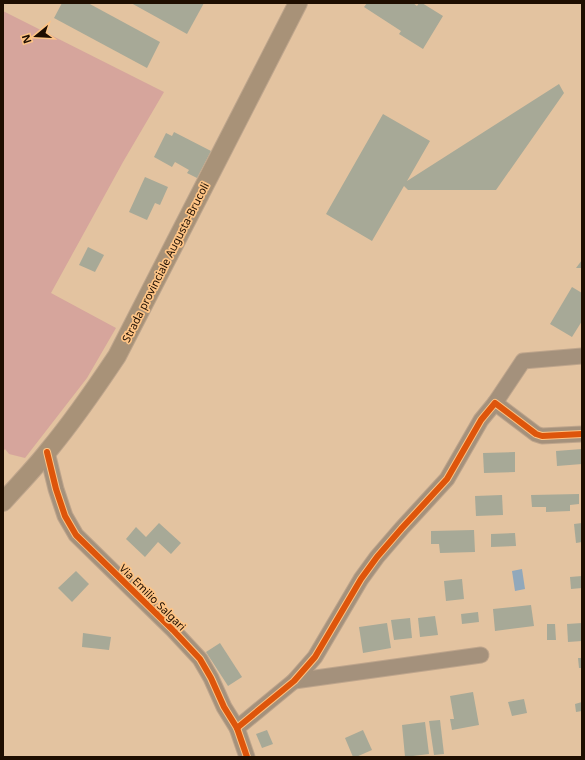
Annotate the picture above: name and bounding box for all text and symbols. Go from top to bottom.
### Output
north arrow [16,16,56,56]
text: N [17,33,35,46]
street label: Strada provinciale Augusta-Brucoli [118,179,212,345]
street label: Via Emilio Salgari [116,560,190,634]

